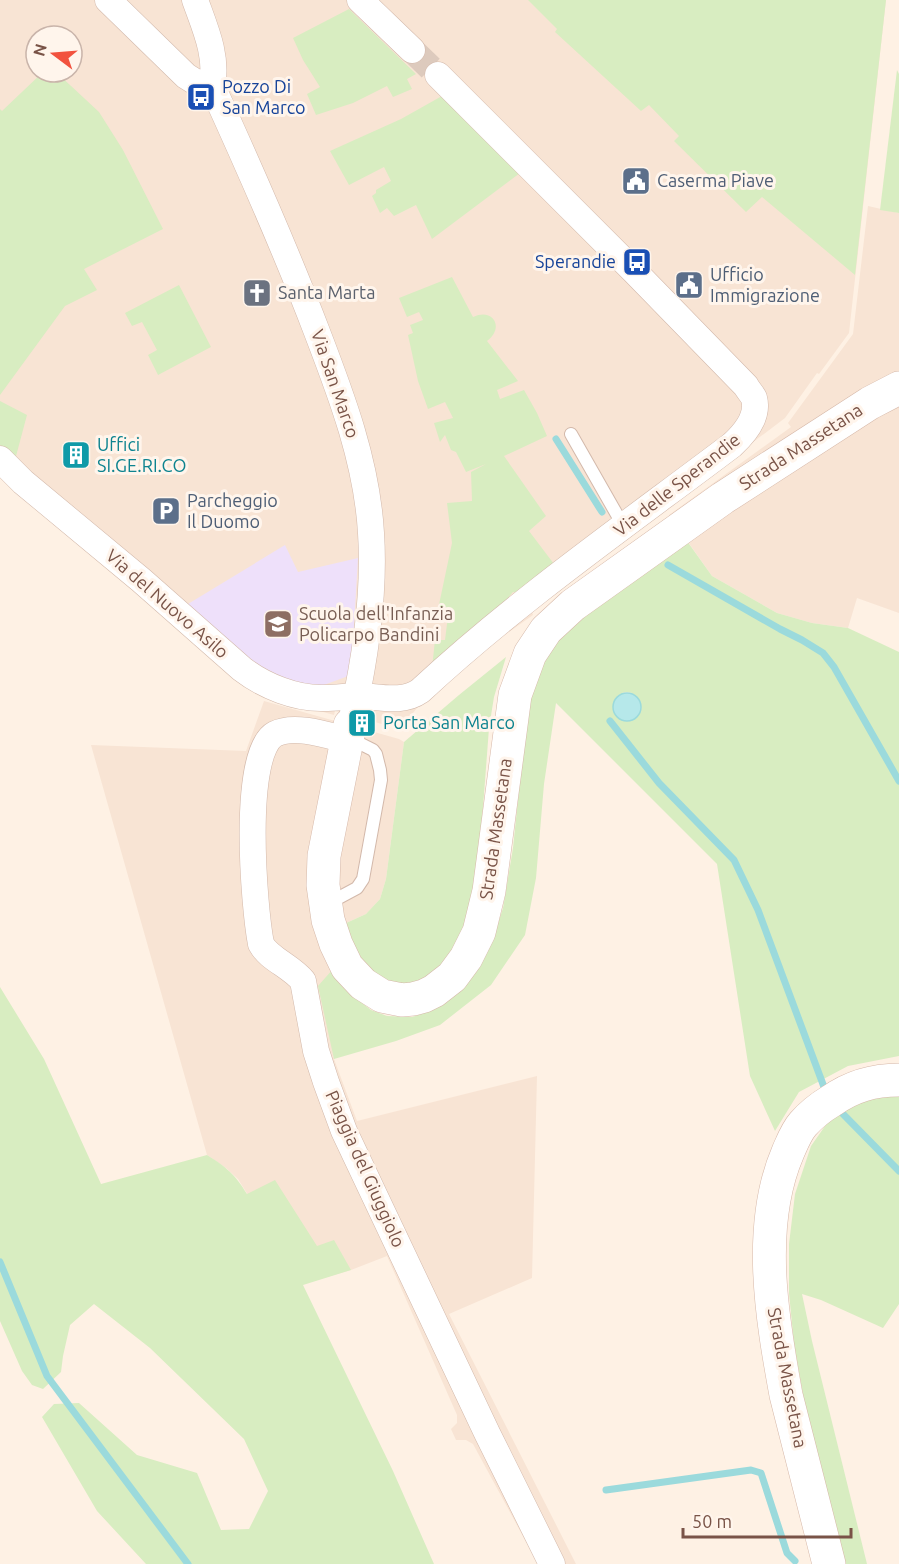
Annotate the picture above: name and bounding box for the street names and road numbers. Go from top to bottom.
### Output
street label: Via San Marco [308,327,364,441]
street label: Strada Massetana [735,399,866,493]
street label: Via delle Sperandie [609,429,744,540]
street label: Via del Nuovo Asilo [102,545,233,662]
street label: Strada Massetana [475,757,515,901]
street label: Piaggia del Giuggiolo [322,1087,410,1250]
street label: Strada Massetana [765,1306,811,1450]

